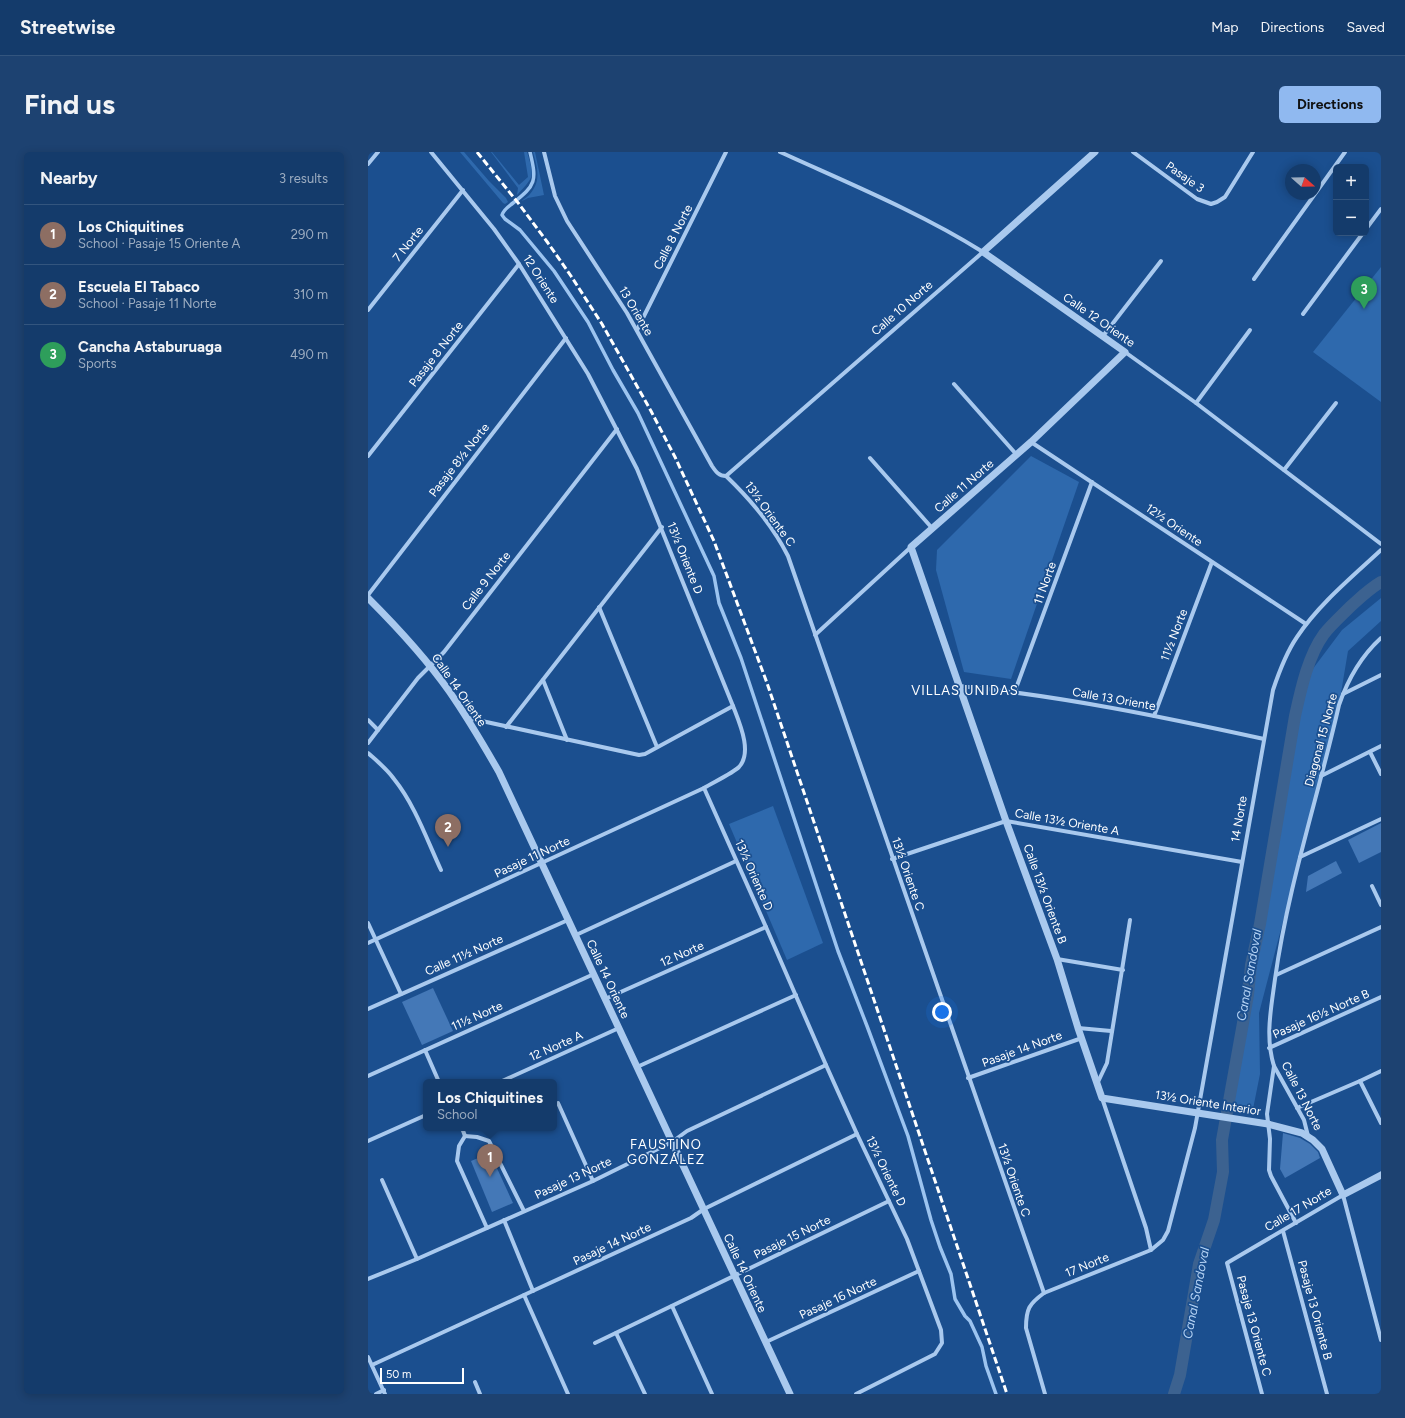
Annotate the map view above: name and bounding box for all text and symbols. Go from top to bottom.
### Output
text: Streetwise [20,16,115,39]
text: Map [1211,19,1239,36]
text: Directions [1261,19,1324,36]
text: Saved [1346,19,1385,36]
button: Directions [1279,86,1381,123]
text: Find us [24,87,115,121]
street label: Pasaje 3 [1163,159,1207,195]
north arrow [1285,164,1321,200]
map controls [1333,164,1369,236]
button: + [1333,164,1369,200]
text: Nearby [40,168,98,188]
text: 3 results [279,171,328,186]
button: − [1333,200,1369,236]
street label: Calle 8 Norte [651,202,696,272]
text: Los Chiquitines [78,218,184,236]
street label: 7 Norte [390,223,426,264]
text: 1 [50,227,56,242]
text: 290 m [291,227,328,242]
text: School · Pasaje 15 Oriente A [78,236,240,251]
street label: 12 Oriente [520,252,562,306]
pin: 3 [1351,276,1377,309]
street label: Calle 10 Norte [869,277,936,338]
text: Escuela El Tabaco [78,278,200,296]
street label: 13 Oriente [616,284,656,339]
text: 2 [49,287,57,302]
text: 310 m [293,287,328,302]
street label: Calle 12 Oriente [1060,290,1138,350]
text: School · Pasaje 11 Norte [78,296,216,311]
street label: Pasaje 8 Norte [406,318,466,389]
text: Cancha Astaburuaga [78,338,222,356]
text: 3 [49,347,57,362]
text: 490 m [290,347,328,362]
text: Sports [78,356,117,371]
street label: Pasaje 8½ Norte [426,420,492,500]
street label: Calle 11 Norte [932,456,997,515]
street label: 13½ Oriente C [742,479,798,549]
street label: 12½ Oriente [1143,501,1205,549]
street label: 13½ Oriente D [664,520,706,596]
street label: Calle 9 Norte [459,548,514,613]
street label: 11 Norte [1031,559,1059,606]
street label: 11½ Norte [1158,607,1190,663]
street label: Calle 14 Oriente [429,651,489,729]
district label: VILLAS UNIDAS [911,683,1019,698]
street label: Calle 13 Oriente [1071,685,1157,713]
street label: Diagonal 15 Norte [1302,692,1340,788]
street label: 14 Norte [1228,794,1250,843]
street label: Calle 13½ Oriente A [1014,806,1120,838]
pin: 2 [435,814,461,847]
street label: Pasaje 11 Norte [492,833,572,881]
street label: 13½ Oriente C [889,835,927,913]
street label: 13½ Oriente D [732,837,776,913]
street label: Calle 13½ Oriente B [1020,842,1070,946]
water label: Canal Sandoval [1234,928,1264,1022]
street label: Calle 11½ Norte [423,931,506,979]
street label: Calle 14 Oriente [584,937,633,1021]
street label: 12 Norte [658,938,706,970]
street label: Pasaje 16½ Norte B [1271,986,1371,1042]
street label: 11½ Norte [449,998,505,1033]
your location [932,1002,952,1022]
street label: 12 Norte A [527,1028,585,1064]
street label: Pasaje 14 Norte [980,1028,1064,1070]
street label: Calle 13 Norte [1279,1059,1326,1133]
popup [423,1079,557,1131]
street label: 13½ Oriente Interior [1154,1088,1262,1118]
text: Los Chiquitines [437,1089,543,1107]
text: School [437,1107,477,1122]
street label: 13½ Oriente D [863,1134,909,1208]
district label: FAUSTINO GONZÁLEZ [627,1137,705,1167]
street label: 13½ Oriente C [995,1141,1033,1219]
pin: 1 [477,1144,503,1177]
street label: Pasaje 13 Norte [532,1154,614,1202]
street label: Calle 17 Norte [1262,1183,1334,1234]
street label: Pasaje 15 Norte [751,1212,833,1262]
street label: Pasaje 14 Norte [571,1220,653,1268]
street label: Calle 14 Oriente [721,1231,770,1315]
water label: Canal Sandoval [1180,1246,1212,1340]
street label: 17 Norte [1063,1250,1111,1280]
street label: Pasaje 13 Oriente B [1295,1259,1335,1361]
street label: Pasaje 16 Norte [797,1274,879,1322]
street label: Pasaje 13 Oriente C [1234,1274,1274,1378]
scale bar [380,1366,464,1385]
text: 50 m [386,1368,411,1381]

